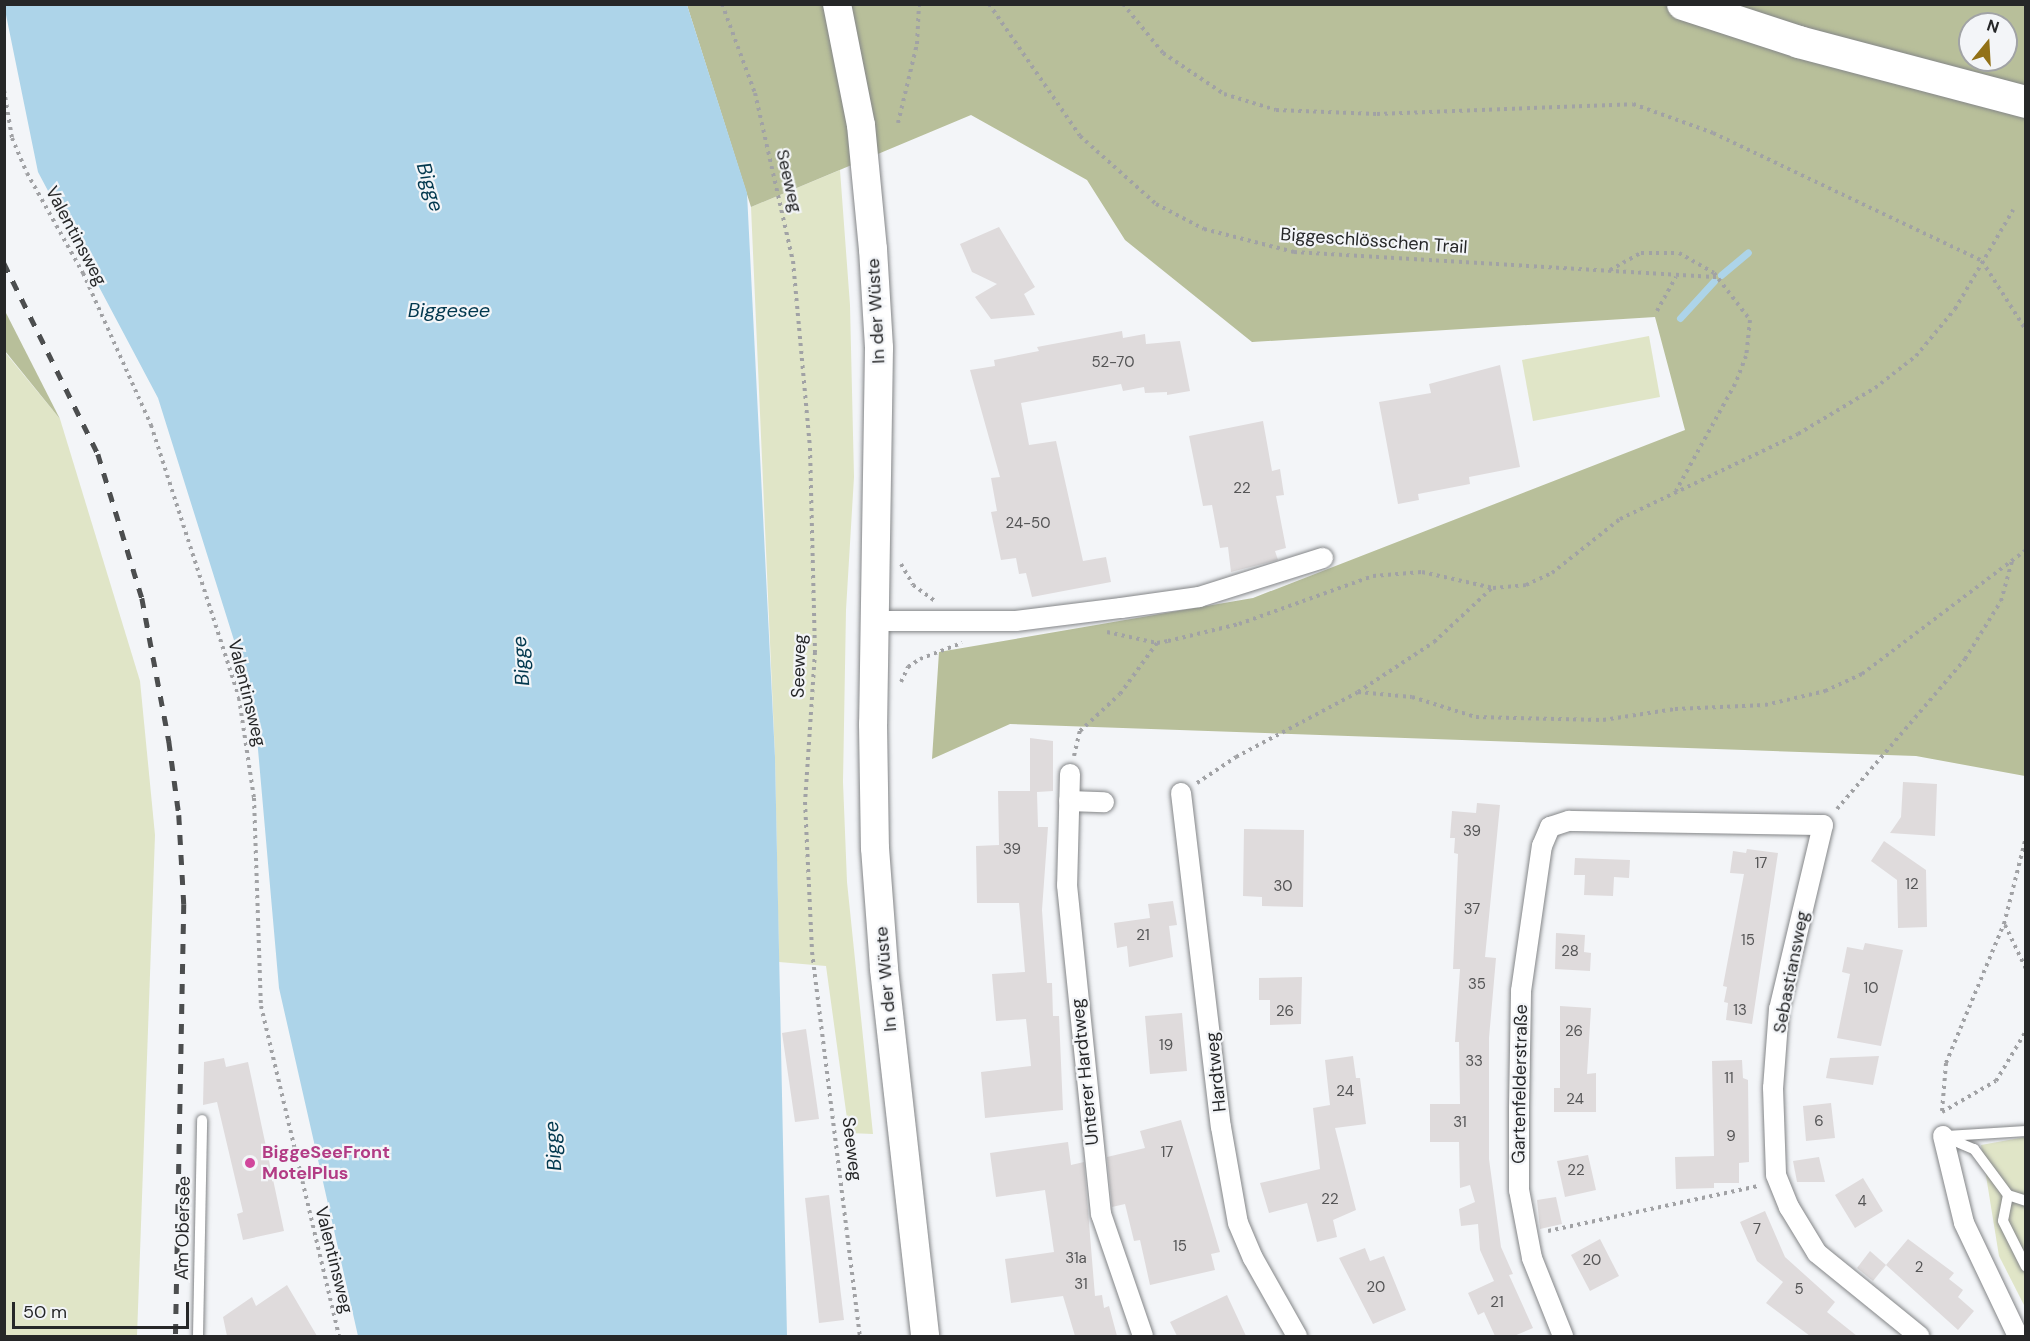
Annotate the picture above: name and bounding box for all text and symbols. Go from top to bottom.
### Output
north arrow [1958,12,2018,72]
text: N [1984,15,2002,38]
street label: Seeweg [771,147,807,215]
water label: Bigge [411,160,449,214]
street label: Valentinsweg [41,183,111,289]
street label: Biggeschlösschen Trail [1280,224,1468,258]
street label: In der Wüste [862,258,890,364]
water label: Biggesee [408,298,490,322]
house number: 52-70 [1092,354,1134,372]
house number: 22 [1233,480,1251,498]
house number: 24-50 [1005,515,1051,533]
street label: Seeweg [787,634,811,698]
water label: Bigge [507,635,535,687]
street label: Valentinsweg [223,637,271,749]
house number: 39 [1463,823,1481,841]
house number: 39 [1003,841,1021,859]
house number: 17 [1755,855,1767,873]
house number: 12 [1905,876,1919,894]
house number: 30 [1273,878,1293,896]
house number: 37 [1464,901,1480,919]
street label: Sebastiansweg [1769,909,1813,1035]
street label: In der Wüste [871,926,901,1032]
house number: 21 [1136,927,1150,945]
house number: 15 [1741,932,1755,950]
house number: 28 [1561,943,1579,961]
house number: 35 [1468,976,1486,994]
house number: 10 [1864,980,1878,998]
street label: Unterer Hardtweg [1067,998,1103,1146]
house number: 13 [1733,1002,1747,1020]
house number: 26 [1276,1003,1294,1021]
street label: Gartenfelderstraße [1508,1004,1532,1164]
house number: 26 [1565,1023,1583,1041]
street label: Hardtweg [1201,1031,1231,1113]
house number: 19 [1159,1037,1173,1055]
house number: 33 [1465,1053,1483,1071]
house number: 11 [1724,1070,1734,1088]
house number: 24 [1336,1083,1354,1101]
house number: 24 [1566,1091,1584,1109]
house number: 6 [1814,1113,1824,1131]
house number: 31 [1453,1114,1467,1132]
street label: Seeweg [837,1116,867,1182]
water label: Bigge [539,1120,567,1172]
house number: 9 [1726,1128,1736,1146]
place label: BiggeSeeFront MotelPlus [262,1142,390,1184]
house number: 17 [1161,1144,1173,1162]
marker: BiggeSeeFront MotelPlus [243,1156,257,1170]
house number: 22 [1567,1162,1585,1180]
street label: Am Obersee [171,1176,195,1280]
house number: 22 [1321,1191,1339,1209]
house number: 4 [1857,1193,1867,1211]
street label: Valentinsweg [310,1204,358,1316]
house number: 7 [1753,1221,1761,1239]
house number: 15 [1173,1238,1187,1256]
house number: 31a [1065,1250,1087,1268]
house number: 20 [1583,1252,1601,1270]
house number: 2 [1915,1259,1923,1277]
house number: 31 [1074,1276,1088,1294]
house number: 20 [1367,1279,1385,1297]
house number: 5 [1794,1281,1804,1299]
scale bar [15,1290,192,1328]
house number: 21 [1490,1294,1504,1312]
text: 50 m [23,1300,67,1324]

